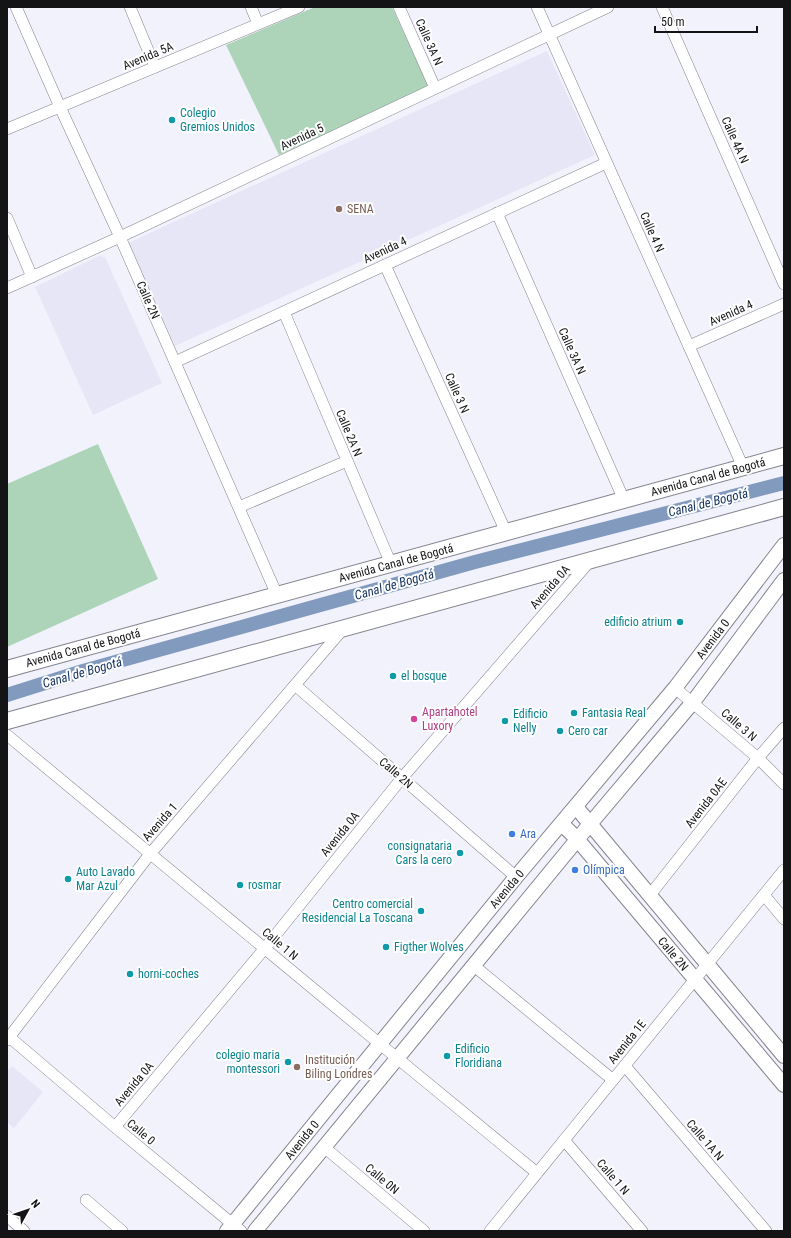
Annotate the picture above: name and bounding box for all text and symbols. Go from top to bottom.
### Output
scale bar [655,8,757,34]
text: 50 m [661,15,685,29]
street label: Calle 3A N [413,17,445,67]
street label: Avenida 5A [121,39,175,73]
place label: Colegio Gremios Unidos [180,106,255,134]
marker: Colegio Gremios Unidos [167,115,177,125]
street label: Calle 4A N [719,115,751,165]
street label: Avenida 5 [278,121,326,153]
place label: SENA [347,202,374,216]
marker: SENA [334,204,344,214]
street label: Calle 4 N [637,210,667,254]
street label: Avenida 4 [361,234,409,266]
street label: Calle 2N [134,279,162,321]
street label: Avenida 4 [707,297,755,329]
street label: Calle 3A N [556,326,588,376]
street label: Calle 3 N [442,371,472,415]
street label: Calle 2A N [333,407,365,459]
street label: Avenida Canal de Bogotá [649,455,767,499]
water label: Canal de Bogotá [667,485,751,520]
street label: Avenida Canal de Bogotá [337,541,455,585]
street label: Avenida 0A [527,562,573,612]
water label: Canal de Bogotá [353,565,435,603]
place label: edificio atrium [604,615,672,629]
street label: Avenida 0 [693,616,733,662]
marker: edificio atrium [675,617,685,627]
street label: Avenida Canal de Bogotá [24,626,142,670]
water label: Canal de Bogotá [41,654,124,691]
place label: el bosque [401,669,447,683]
marker: el bosque [388,671,398,681]
place label: Apartahotel Luxory [422,705,478,733]
place label: Fantasia Real [582,706,646,720]
street label: Calle 3 N [718,706,760,744]
place label: Edificio Nelly [513,707,548,735]
marker: Fantasia Real [569,708,579,718]
marker: Apartahotel Luxory [409,714,419,724]
marker: Edificio Nelly [500,716,510,726]
place label: Cero car [568,724,608,738]
marker: Cero car [555,726,565,736]
street label: Calle 2N [376,755,416,791]
street label: Avenida 0AE [682,775,730,831]
street label: Avenida 1 [140,800,180,844]
street label: Avenida 0A [318,809,362,859]
place label: Ara [520,827,536,841]
marker: Ara [507,829,517,839]
place label: consignataria Cars la cero [387,839,452,867]
marker: consignataria Cars la cero [455,848,465,858]
place label: Olímpica [583,863,625,877]
place label: Auto Lavado Mar Azul [76,865,135,893]
marker: Olímpica [570,865,580,875]
street label: Avenida 0 [487,867,527,911]
marker: Auto Lavado Mar Azul [63,874,73,884]
place label: rosmar [248,878,282,892]
marker: rosmar [235,880,245,890]
place label: Centro comercial Residencial La Toscana [302,897,413,925]
marker: Centro comercial Residencial La Toscana [416,906,426,916]
street label: Calle 1 N [259,925,301,963]
street label: Calle 2N [655,934,691,974]
place label: Figther Wolves [394,940,464,954]
marker: Figther Wolves [381,942,391,952]
place label: horni-coches [138,967,199,981]
marker: horni-coches [125,969,135,979]
street label: Avenida 1E [605,1017,649,1067]
place label: Edificio Floridiana [455,1042,502,1070]
place label: colegio maria montessori [216,1048,280,1076]
marker: Edificio Floridiana [442,1051,452,1061]
place label: Institución Biling Londres [305,1053,372,1081]
marker: colegio maria montessori [283,1057,293,1067]
street label: Avenida 0A [112,1059,156,1109]
marker: Institución Biling Londres [292,1062,302,1072]
street label: Calle 0 [124,1116,158,1148]
street label: Calle 1A N [683,1117,727,1163]
street label: Avenida 0 [282,1118,322,1162]
street label: Calle 1 N [594,1156,632,1198]
street label: Calle 0N [362,1161,402,1197]
north arrow [8,1190,48,1230]
text: N [28,1197,43,1211]

